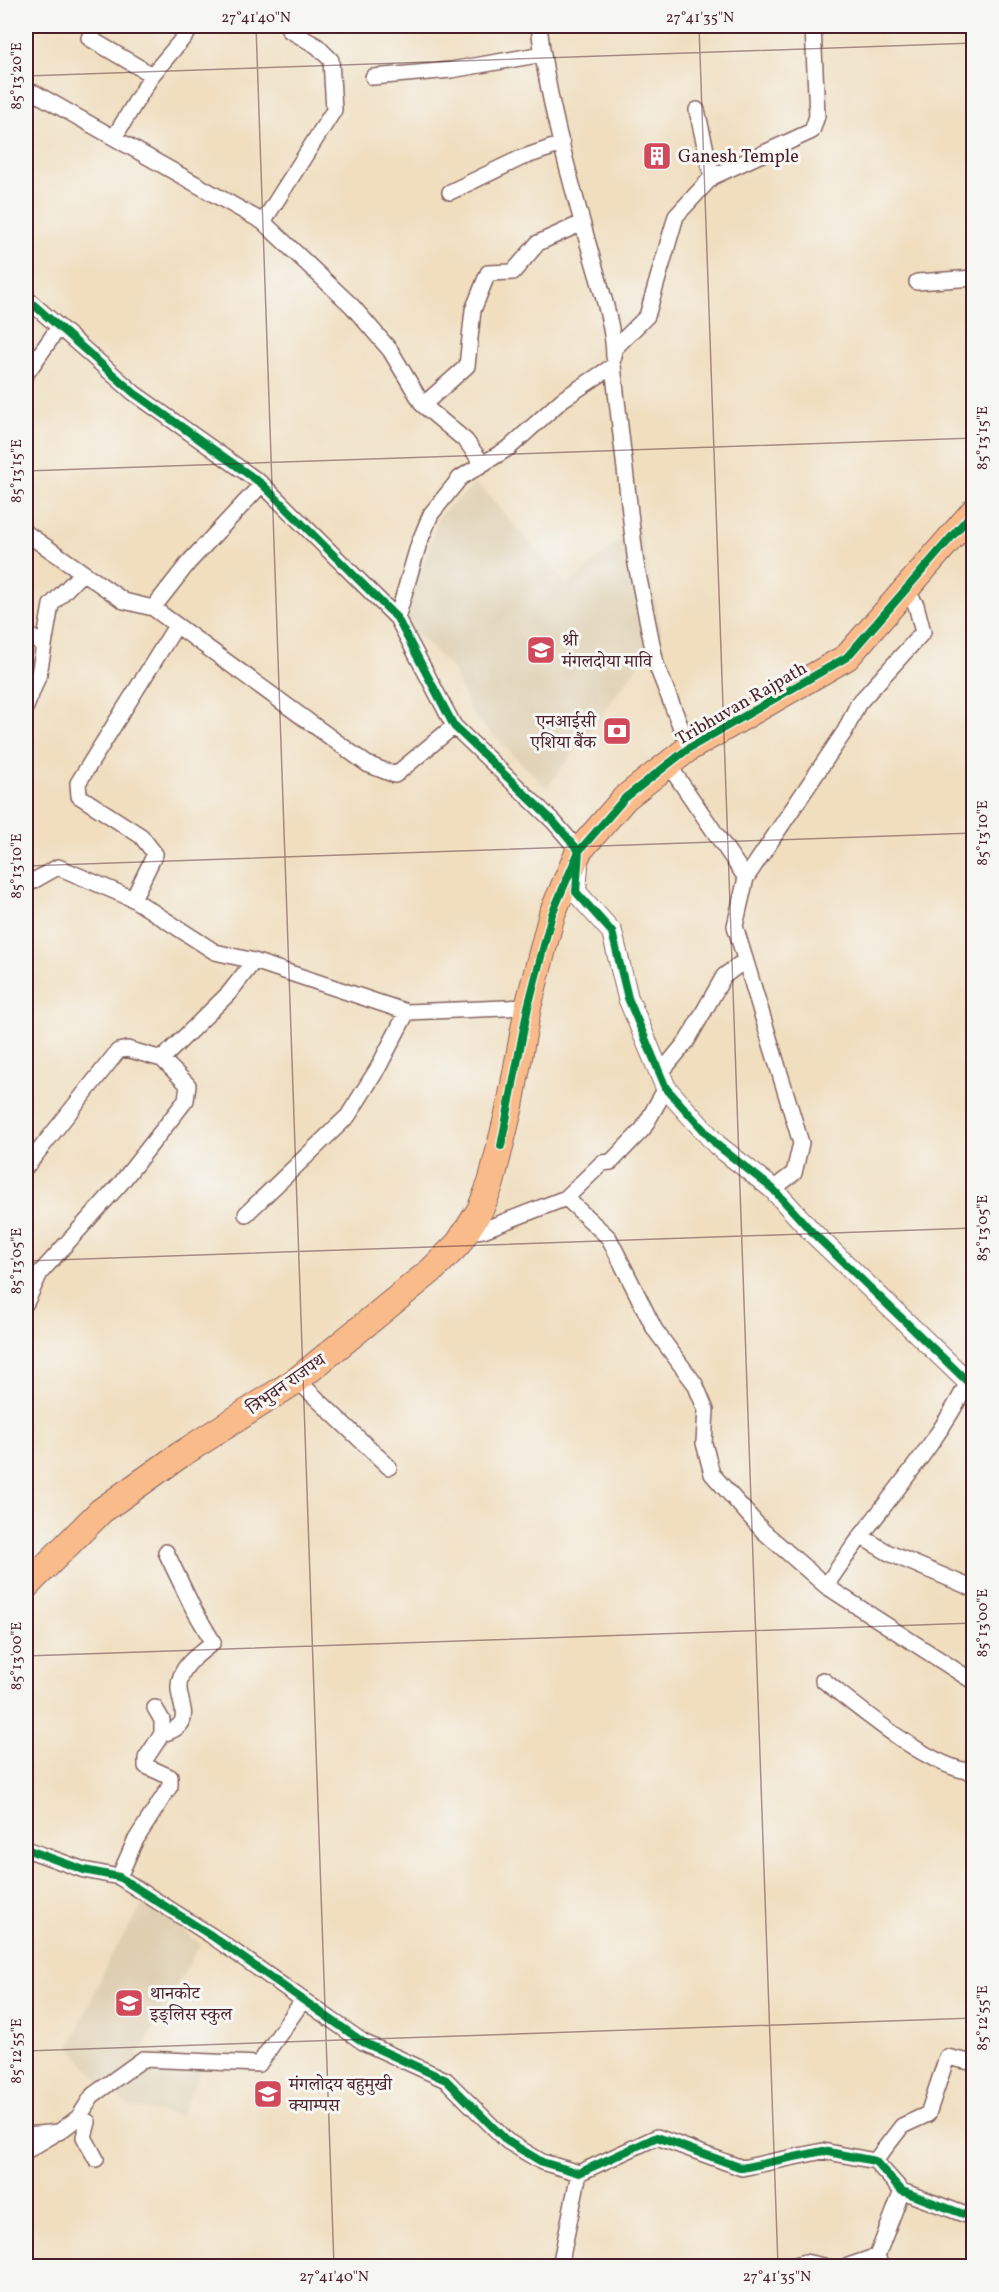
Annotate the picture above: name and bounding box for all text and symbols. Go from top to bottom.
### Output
text: 27°41'40"N [221,8,291,29]
text: 27°41'35"N [666,8,734,29]
text: 85°13'20"E [7,42,28,110]
building icon: Ganesh Temple [641,140,673,172]
place label: Ganesh Temple [678,145,799,170]
text: 85°13'15"E [973,406,994,470]
text: 85°13'15"E [7,439,28,503]
place label: श्री मंगलदोया मावि [561,629,653,675]
school or university icon: श्री मंगलदोया मावि [525,634,557,666]
street label: Tribhuvan Rajpath [671,656,812,752]
place label: एनआईसी एशिया बैंक [530,710,598,756]
bank icon: एनआईसी एशिया बैंक [601,715,633,747]
text: 85°13'10"E [973,800,994,866]
text: 85°13'10"E [7,833,28,899]
text: 85°13'05"E [973,1195,994,1261]
text: 85°13'05"E [7,1228,28,1294]
street label: त्रिभुवन राजपथ [241,1348,333,1422]
text: 85°13'00"E [973,1589,994,1657]
text: 85°13'00"E [7,1622,28,1690]
place label: थानकोट इङ्लिस स्कुल [149,1982,233,2028]
text: 85°12'55"E [973,1985,994,2051]
school or university icon: थानकोट इङ्लिस स्कुल [113,1987,145,2019]
text: 85°12'55"E [7,2018,28,2084]
place label: मंगलोदय बहुमुखी क्याम्पस [288,2073,394,2119]
school or university icon: मंगलोदय बहुमुखी क्याम्पस [252,2078,284,2110]
text: 27°41'40"N [299,2267,369,2288]
text: 27°41'35"N [743,2267,811,2288]

